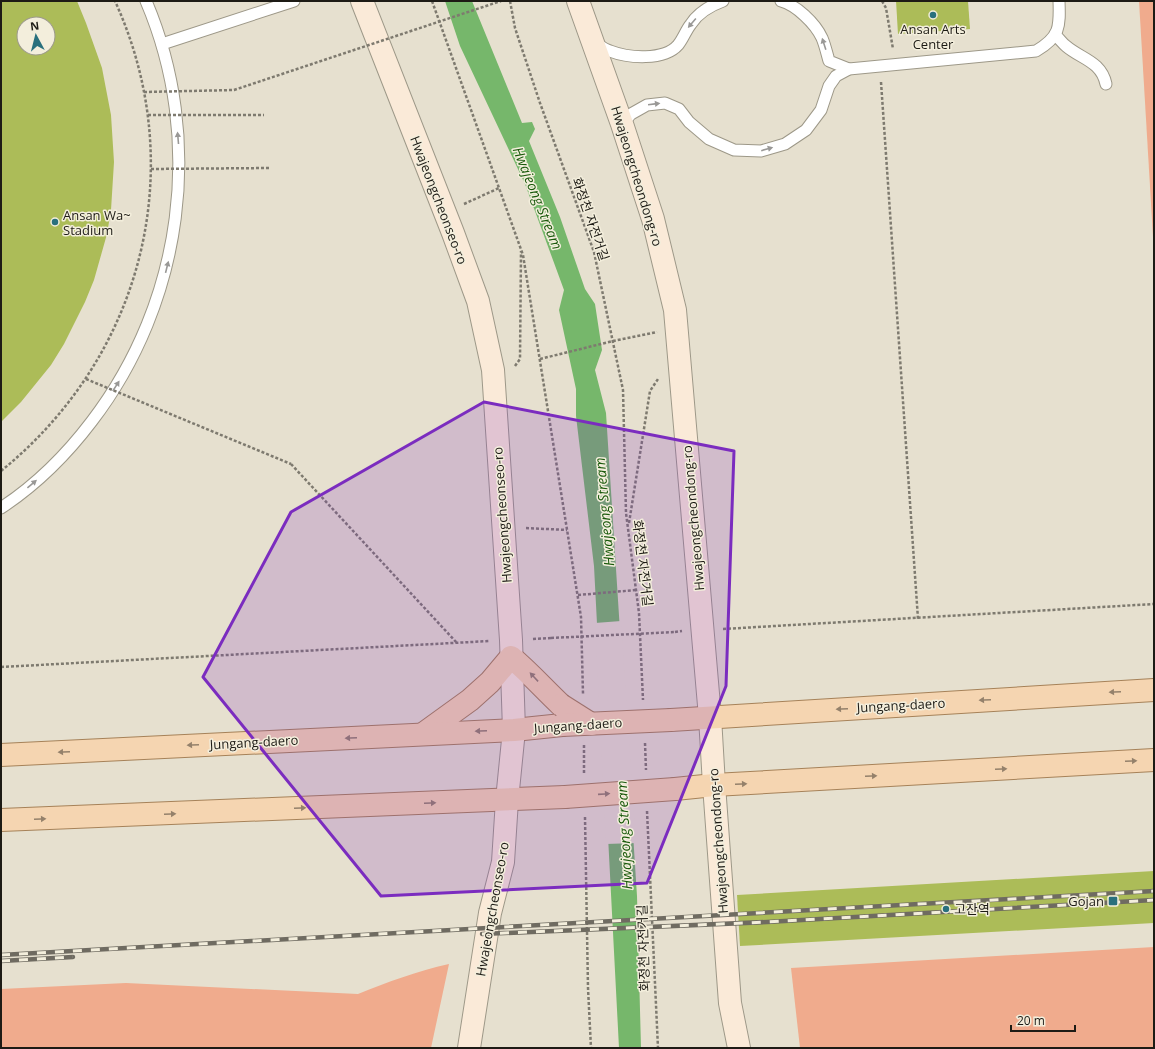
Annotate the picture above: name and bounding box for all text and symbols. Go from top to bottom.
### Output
marker: Ansan Arts Center [928,10,938,20]
north arrow [16,16,56,56]
text: N [29,18,40,34]
one-way arrow [688,18,697,28]
place label: Ansan Arts Center [900,20,966,53]
one-way arrow [820,37,826,49]
one-way arrow [648,101,660,107]
street label: Hwajeongcheondong-ro [607,104,667,248]
one-way arrow [175,132,182,144]
street label: Hwajeongcheonseo-ro [406,133,472,267]
water label: Hwajeong Stream [509,144,567,252]
one-way arrow [761,146,773,152]
street label: 화정천 자전거길 [568,175,614,263]
place label: Ansan Wa~ Stadium [63,206,131,239]
marker: Ansan Wa~ Stadium [50,217,60,227]
one-way arrow [164,261,170,273]
one-way arrow [112,381,120,391]
street label: Hwajeongcheondong-ro [678,444,708,591]
street label: Hwajeongcheonseo-ro [488,446,516,584]
water label: Hwajeong Stream [590,457,618,567]
one-way arrow [27,480,36,489]
street label: 화정천 자전거길 [629,519,657,607]
one-way arrow [529,672,538,682]
one-way arrow [1109,689,1121,696]
street label: Jungang-daero [854,694,946,716]
one-way arrow [979,697,991,704]
one-way arrow [836,705,848,712]
street label: Jungang-daero [531,713,623,737]
one-way arrow [474,728,487,734]
street label: Jungang-daero [207,731,299,753]
one-way arrow [345,734,357,741]
one-way arrow [187,742,199,749]
one-way arrow [57,748,70,755]
one-way arrow [1125,758,1137,765]
one-way arrow [995,765,1007,772]
street label: Hwajeongcheondong-ro [704,768,732,914]
one-way arrow [865,773,878,779]
water label: Hwajeong Stream [612,780,636,890]
one-way arrow [735,780,747,787]
one-way arrow [598,791,610,798]
one-way arrow [424,800,436,807]
one-way arrow [294,805,306,812]
one-way arrow [164,810,176,817]
one-way arrow [34,816,47,822]
street label: Hwajeongcheonseo-ro [471,840,513,978]
place label: Gojan [1068,892,1104,910]
marker: Gojan [1107,895,1119,907]
place label: 고잔역 [954,900,990,918]
street label: 화정천 자전거길 [632,904,654,992]
marker: 고잔역 [941,904,951,914]
scale bar [1011,1007,1075,1033]
text: 20 m [1017,1012,1045,1029]

